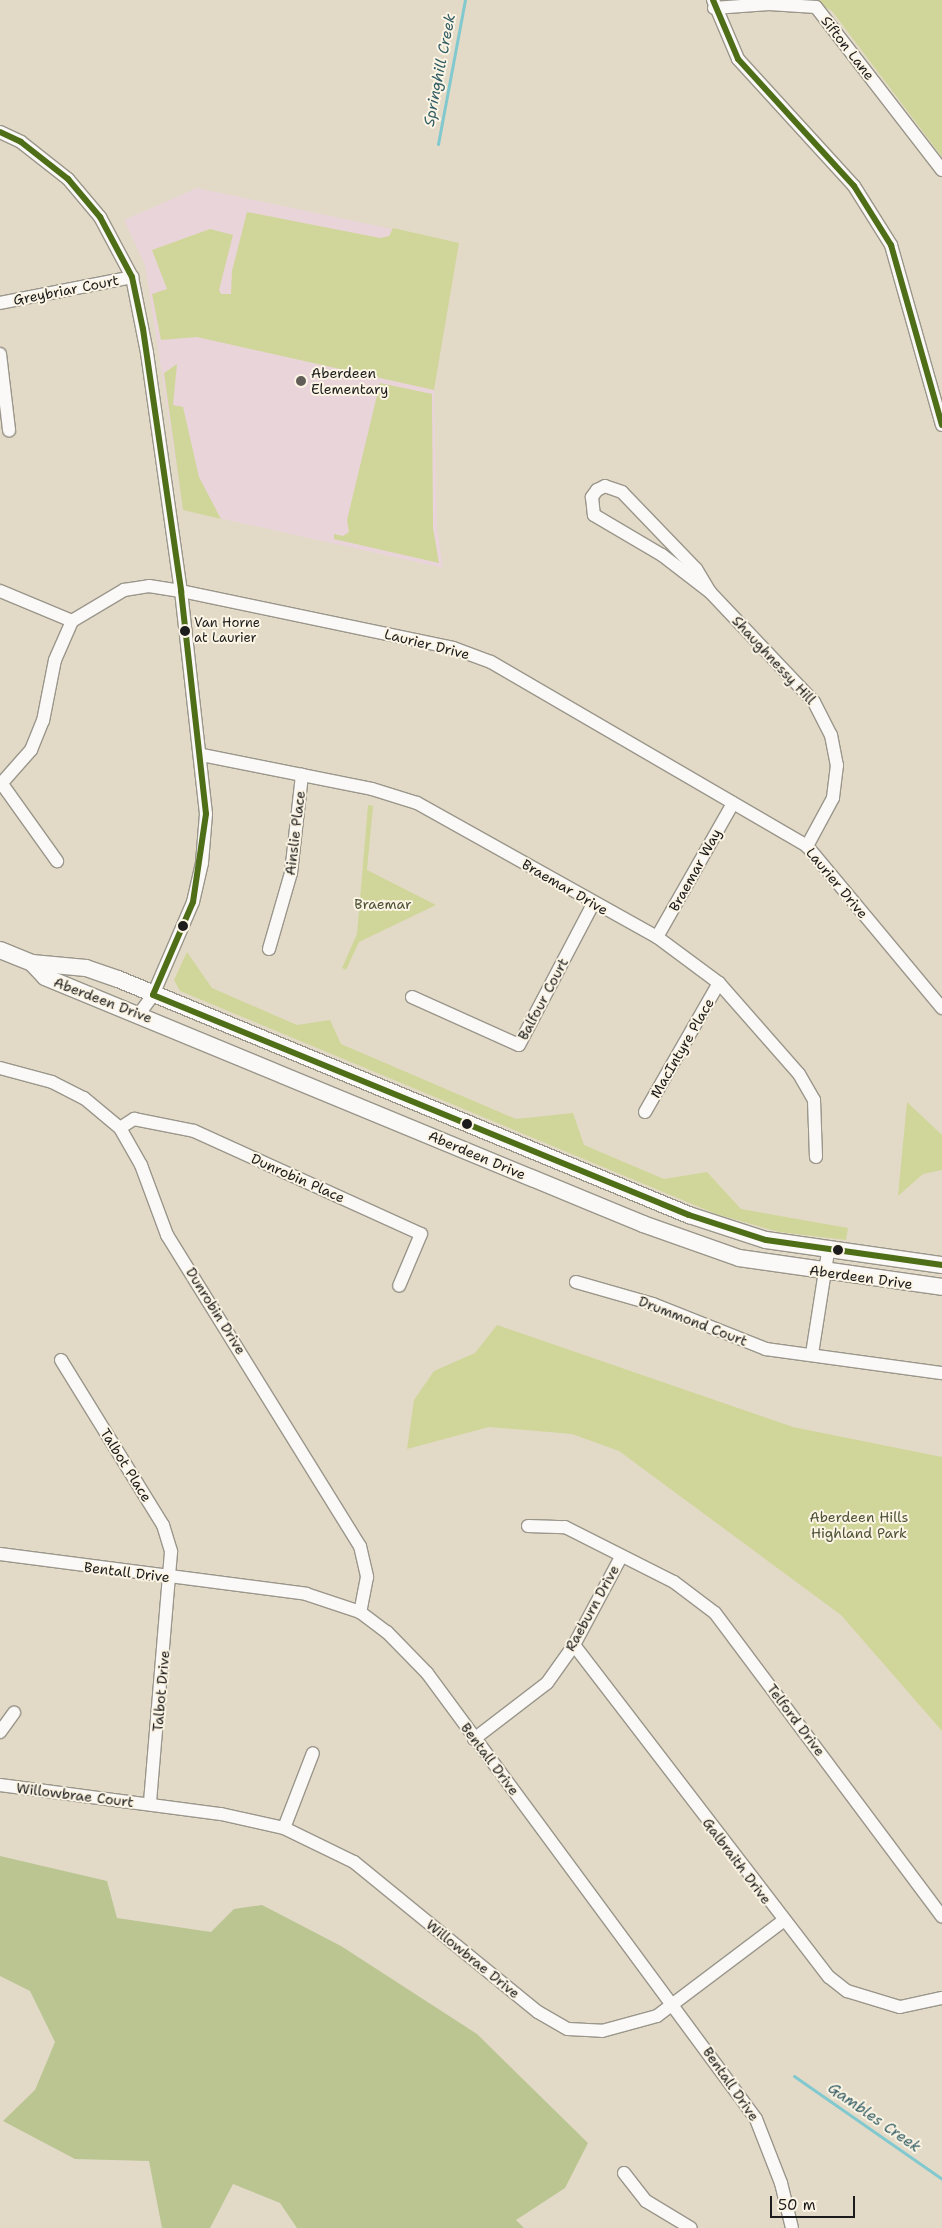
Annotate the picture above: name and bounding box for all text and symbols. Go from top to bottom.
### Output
water label: Springhill Creek [420,12,460,128]
street label: Sifton Lane [818,13,878,83]
street label: Greybriar Court [12,272,120,308]
place label: Aberdeen Elementary [311,365,388,398]
marker: Aberdeen Elementary [295,375,307,387]
street label: Shaughnessy Hill [729,612,819,708]
place label: Van Horne at Laurier [194,616,260,647]
street label: Laurier Drive [383,625,471,663]
marker: Van Horne at Laurier [180,626,190,636]
street label: Ainslie Place [281,790,309,876]
street label: Braemar Way [665,826,725,914]
street label: Laurier Drive [803,844,871,922]
street label: Braemar Drive [519,856,611,918]
park label: Braemar [354,896,412,912]
unlabelled marker [178,921,188,931]
street label: Balfour Court [514,955,572,1043]
street label: Aberdeen Drive [51,974,155,1026]
street label: MacIntyre Place [647,995,717,1101]
unlabelled marker [462,1119,472,1129]
street label: Aberdeen Drive [426,1127,528,1183]
street label: Dunrobin Place [249,1150,347,1206]
unlabelled marker [833,1245,843,1255]
street label: Aberdeen Drive [808,1261,914,1293]
street label: Dunrobin Drive [183,1264,249,1358]
street label: Drummond Court [636,1293,750,1349]
street label: Talbot Place [97,1425,155,1505]
park label: Aberdeen Hills Highland Park [809,1509,909,1541]
street label: Bentall Drive [83,1558,171,1586]
street label: Raeburn Drive [561,1562,623,1654]
street label: Talbot Drive [149,1650,173,1732]
street label: Telford Drive [763,1681,829,1759]
street label: Bentall Drive [457,1719,523,1799]
street label: Willowbrae Court [15,1779,135,1811]
street label: Galbraith Drive [699,1815,775,1907]
street label: Willowbrae Drive [423,1916,523,2002]
street label: Bentall Drive [699,2044,763,2124]
water label: Gambles Creek [824,2079,924,2157]
scale bar [772,2186,857,2218]
text: 50 m [778,2195,816,2215]

